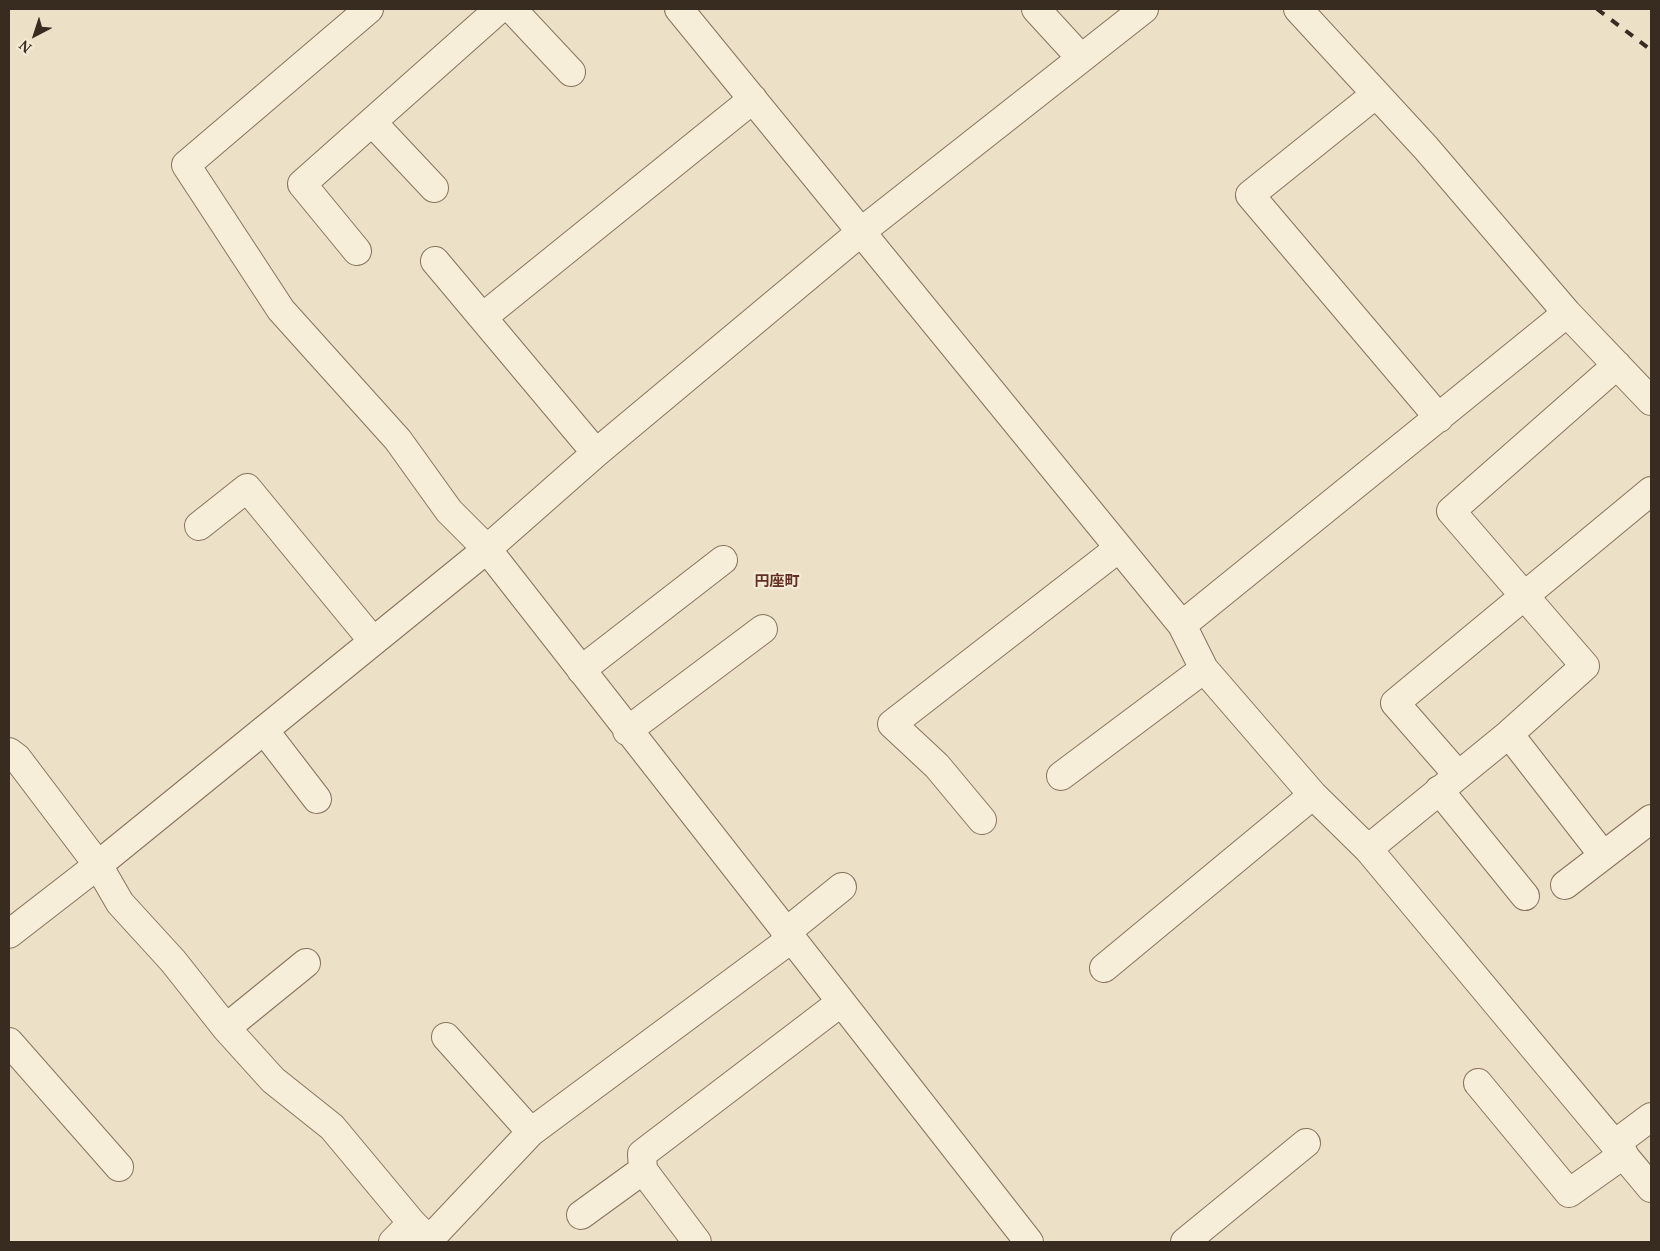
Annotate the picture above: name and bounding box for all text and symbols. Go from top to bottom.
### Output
north arrow [10,10,60,60]
text: N [15,36,35,58]
district label: 円座町 [755,573,799,591]

